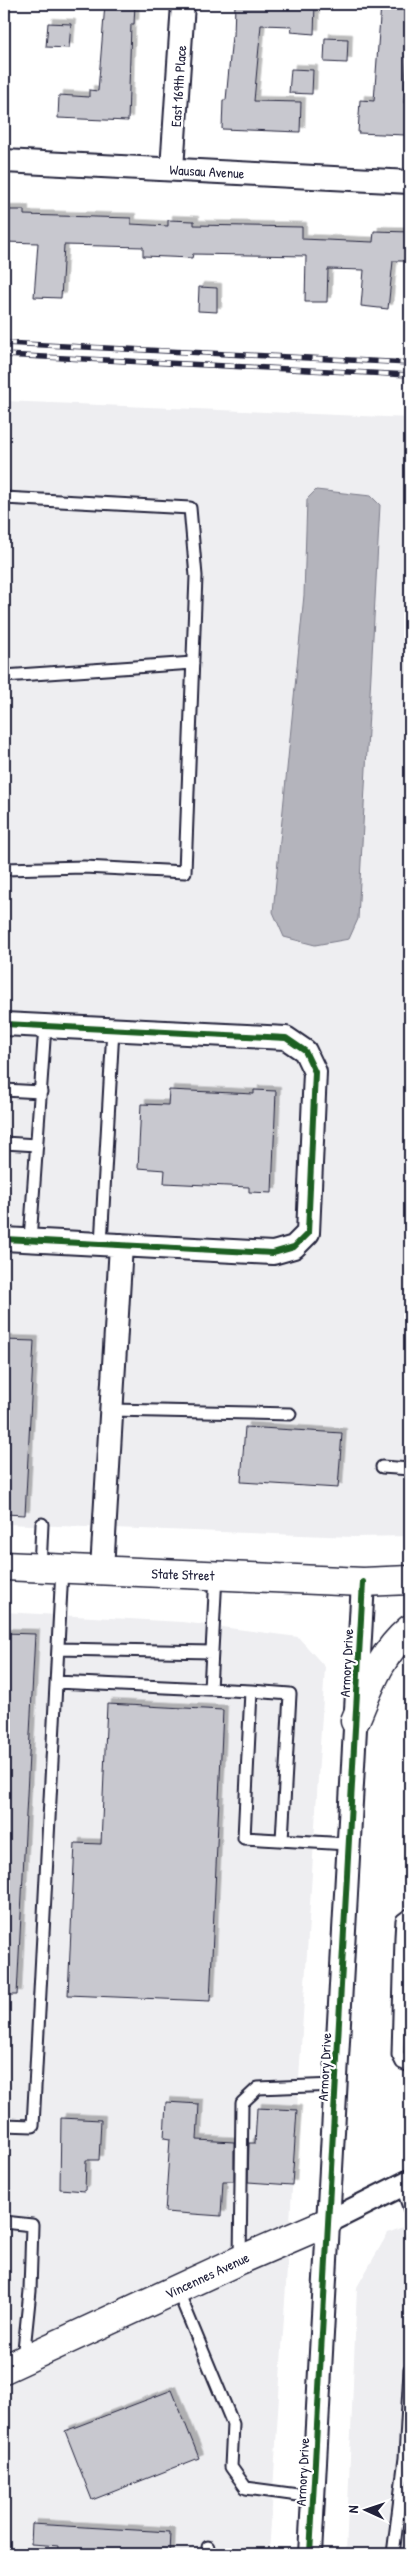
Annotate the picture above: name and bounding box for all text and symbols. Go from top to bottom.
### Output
street label: East 169th Place [166,44,190,127]
street label: Wausau Avenue [169,160,245,182]
street label: State Street [151,1563,215,1585]
street label: Armory Drive [335,1628,358,1698]
street label: Armory Drive [313,2032,336,2102]
street label: Vincennes Avenue [162,2247,252,2303]
street label: Armory Drive [291,2437,314,2507]
north arrow [342,2486,392,2536]
text: N [343,2505,362,2514]

